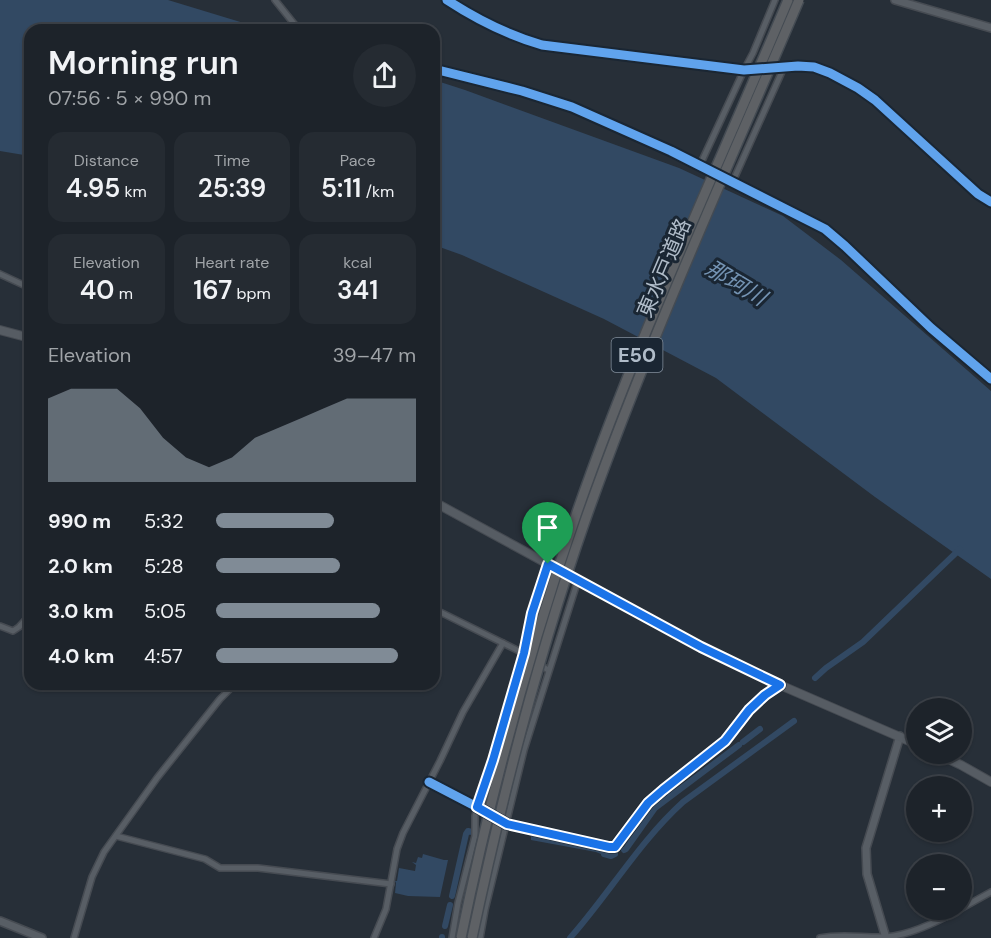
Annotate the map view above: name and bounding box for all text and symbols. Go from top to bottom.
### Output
text: Morning run [48,41,239,84]
button: share [353,44,416,107]
text: 07:56 · 5 × 990 m [48,85,211,111]
text: Distance [74,150,139,171]
text: Time [214,150,250,171]
text: Pace [340,150,376,171]
text: 4.95 [66,171,120,205]
text: 25:39 [198,171,266,205]
text: 5:11 [321,171,361,205]
text: km [120,181,147,202]
text: /km [361,181,394,202]
street label: 東水戸道路 [631,214,697,322]
text: Elevation [73,252,140,273]
text: Heart rate [195,252,269,273]
text: kcal [343,252,372,273]
water label: 那珂川 [700,254,773,313]
text: 40 [80,273,114,307]
text: 167 [193,273,232,307]
text: 341 [337,273,378,307]
text: m [114,283,133,304]
text: bpm [232,283,271,304]
road number: E50 [612,338,662,372]
text: Elevation [48,342,131,368]
text: 39–47 m [333,342,416,368]
pin [522,502,573,564]
text: 990 m [48,508,111,534]
text: 5:32 [144,508,184,534]
icon: arrive [531,511,564,544]
text: 2.0 km [48,553,113,579]
text: 5:28 [144,553,184,579]
text: 3.0 km [48,598,113,624]
text: 5:05 [144,598,186,624]
text: 4.0 km [48,643,114,669]
text: 4:57 [144,643,183,669]
map controls [906,698,972,920]
button: layers [906,698,972,764]
button: + [906,776,972,842]
button: − [906,854,972,920]

